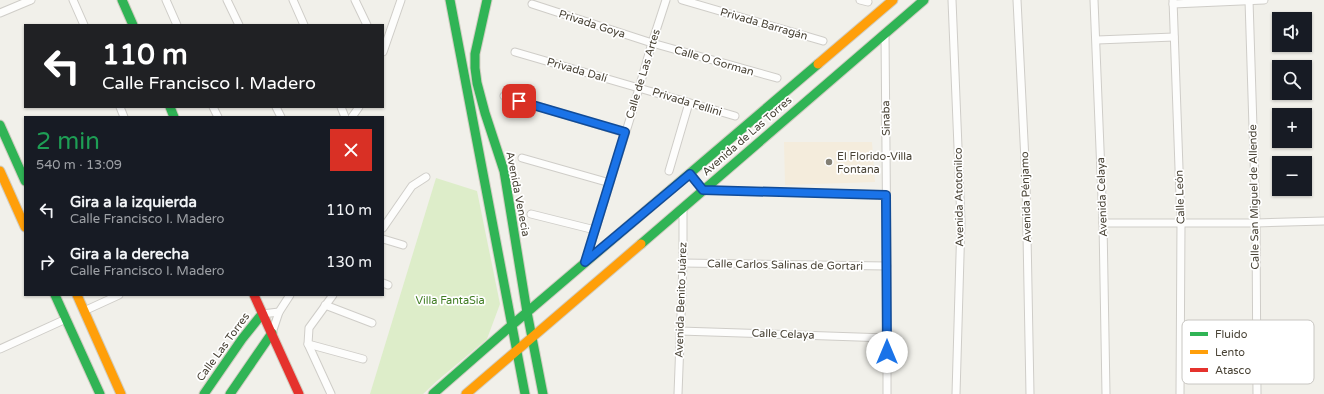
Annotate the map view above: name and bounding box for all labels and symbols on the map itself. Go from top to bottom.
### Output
street label: Privada Barragán [719,5,809,43]
street label: Privada Goya [557,7,627,41]
street label: Calle de Las Artes [623,28,663,120]
street label: Calle O Gorman [673,43,755,79]
street label: Privada Dalí [545,55,609,85]
pin [502,84,536,118]
street label: Privada Fellini [651,85,723,119]
street label: Avenida de Las Torres [700,94,794,178]
street label: Sinaba [879,100,893,136]
street label: Calle San Miguel de Allende [1246,124,1262,270]
street label: Avenida Atotonilco [952,147,966,247]
street label: Avenida Venecia [503,150,533,238]
place label: El Florido-Villa Fontana [837,150,912,176]
street label: Avenida Pénjamo [1018,151,1034,243]
marker: El Florido-Villa Fontana [824,157,834,167]
street label: Avenida Celaya [1094,157,1110,237]
street label: Calle León [1173,170,1187,224]
street label: Avenida Benito Juárez [672,241,690,358]
street label: Calle Carlos Salinas de Gortari [707,257,863,273]
park label: Villa FantaSia [415,294,485,307]
street label: Calle Las Torres [194,310,252,384]
legend [1182,320,1314,384]
street label: Calle Celaya [751,326,815,342]
text: Fluido [1215,328,1248,341]
position arrow [866,331,908,373]
text: Lento [1215,346,1245,359]
text: Atasco [1215,364,1251,377]

